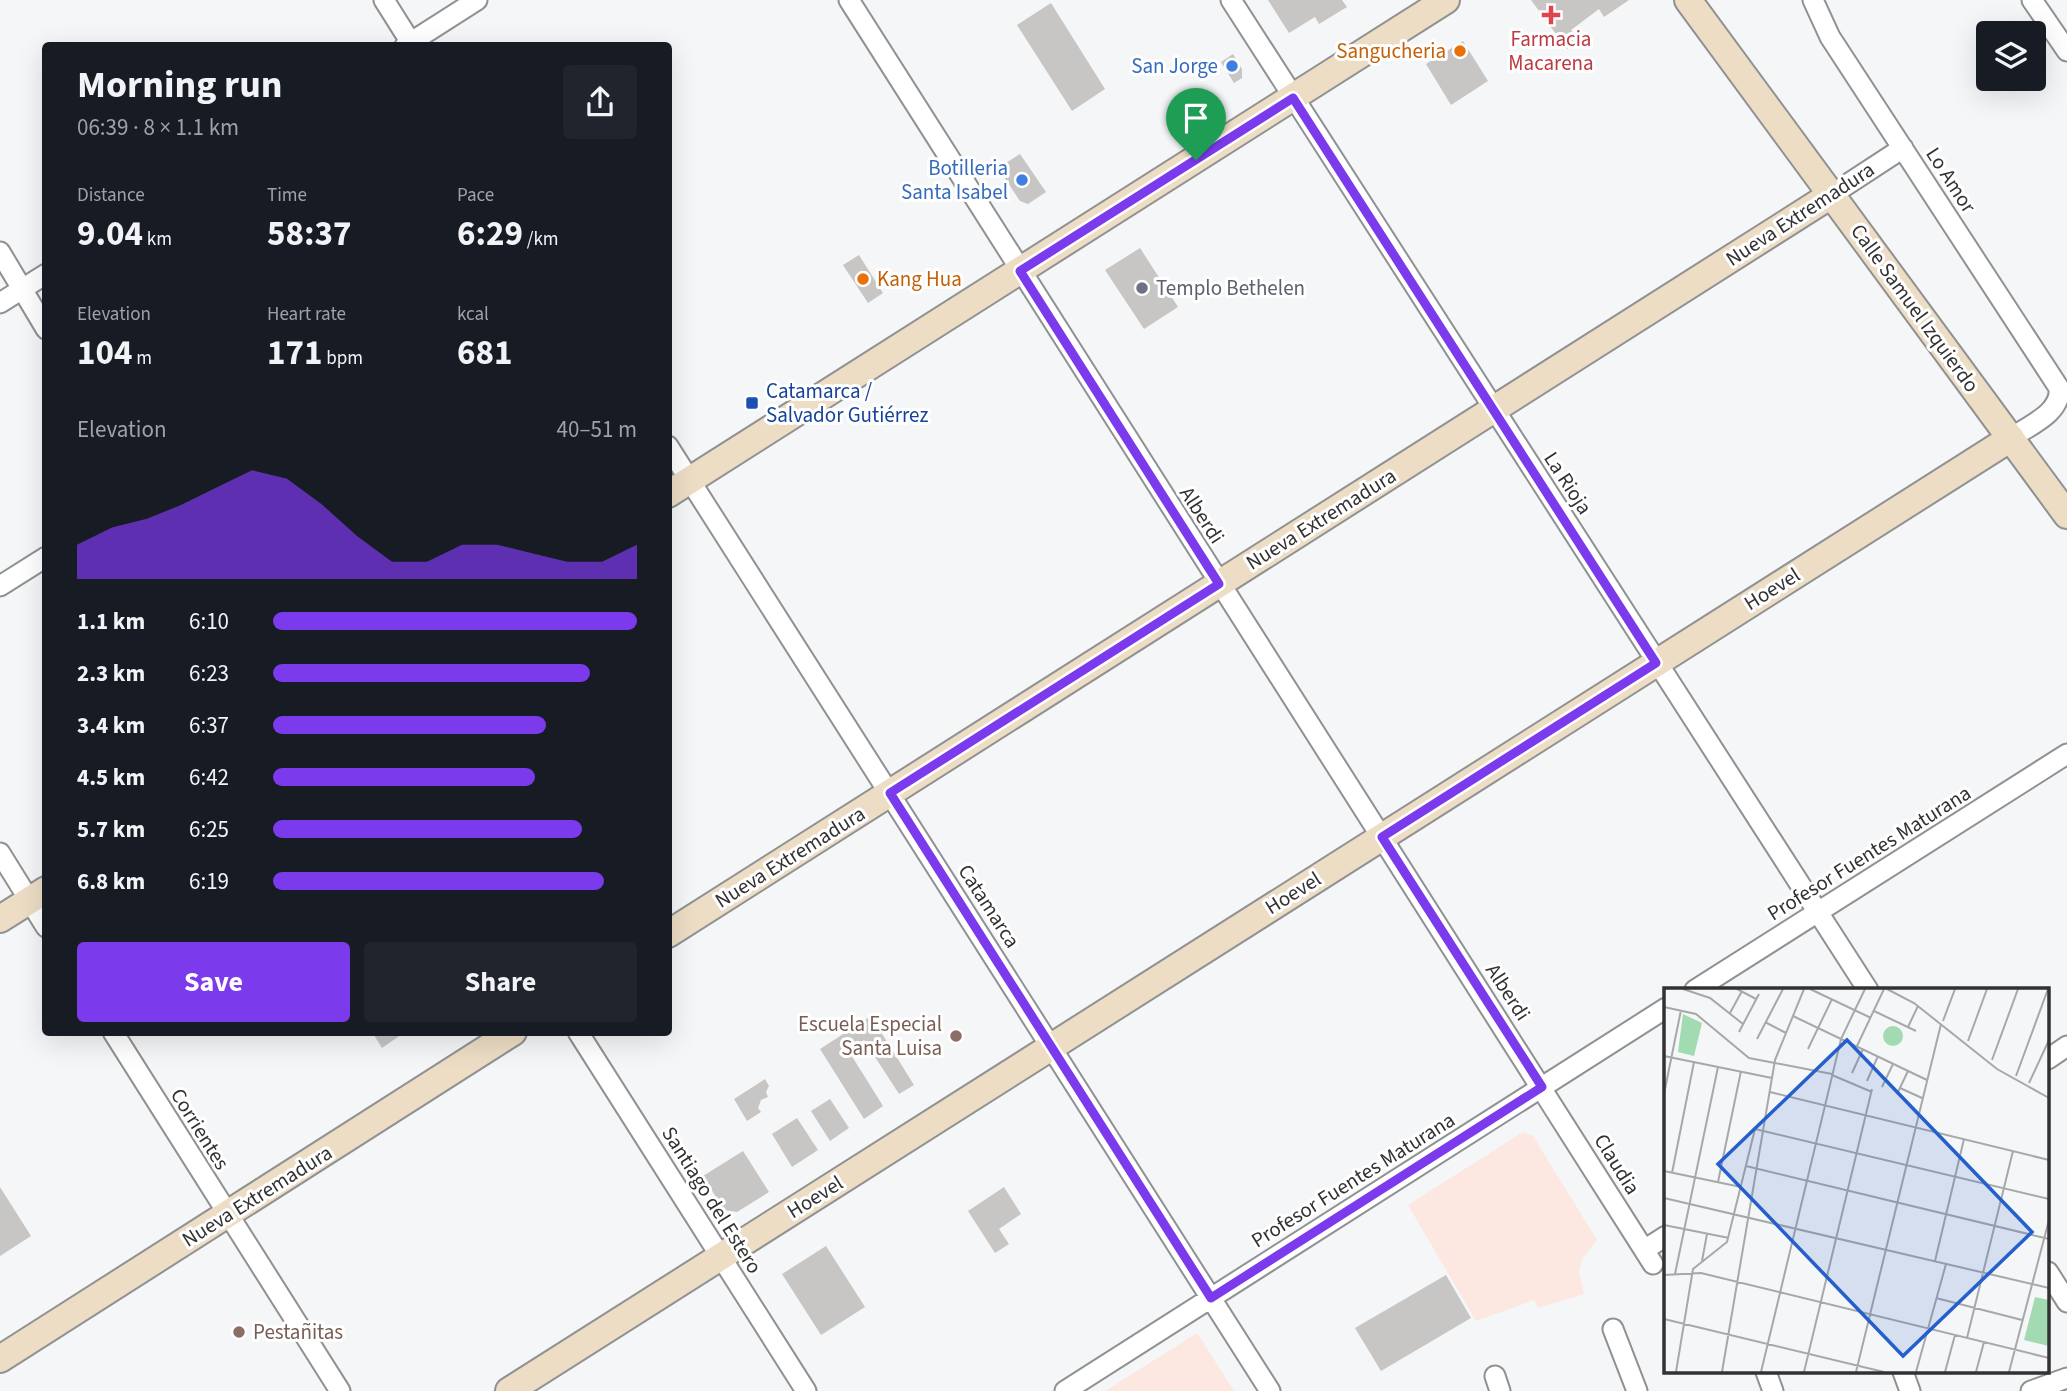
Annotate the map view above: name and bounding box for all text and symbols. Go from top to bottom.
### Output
marker: Farmacia Macarena [1543,7,1559,23]
map controls [1976,21,2046,91]
button: layers [1976,21,2046,91]
place label: Farmacia Macarena [1508,24,1594,78]
place label: Sangucheria [1336,36,1446,66]
marker: Sangucheria [1452,43,1468,59]
place label: San Jorge [1131,51,1218,81]
text: Morning run [77,58,282,112]
marker: San Jorge [1224,58,1240,74]
button: share [563,65,637,139]
pin [1166,88,1226,160]
icon: arrive [1177,99,1215,137]
text: 06:39 · 8 × 1.1 km [77,111,239,144]
street label: Lo Amor [1919,141,1984,219]
place label: Botilleria Santa Isabel [901,153,1008,207]
street label: Nueva Extremadura [1720,155,1880,273]
marker: Botilleria Santa Isabel [1014,172,1030,188]
text: Distance [77,182,145,209]
text: Time [267,182,307,209]
text: Pace [457,182,494,209]
text: 9.04 [77,209,143,259]
text: 58:37 [267,209,351,259]
text: 6:29 [457,209,523,259]
street label: Calle Samuel Izquierdo [1844,218,1986,398]
text: km [143,226,172,253]
text: /km [523,226,559,253]
place label: Kang Hua [877,264,962,294]
marker: Kang Hua [855,271,871,287]
place label: Templo Bethelen [1156,273,1305,303]
marker: Templo Bethelen [1134,280,1150,296]
text: Elevation [77,301,151,328]
text: Heart rate [267,301,346,328]
text: kcal [457,301,489,328]
text: 104 [77,328,132,378]
text: 171 [267,328,322,378]
text: 681 [457,328,512,378]
text: m [132,345,152,372]
text: bpm [322,345,363,372]
place label: Catamarca / Salvador Gutiérrez [766,376,928,430]
marker: Catamarca / Salvador Gutiérrez [744,395,760,411]
text: Elevation [77,413,167,446]
text: 40–51 m [557,413,637,446]
street label: La Rioja [1537,446,1599,520]
street label: Nueva Extremadura [1240,461,1402,577]
street label: Alberdi [1172,481,1232,549]
street label: Hoevel [1738,560,1806,618]
text: 1.1 km [77,605,145,638]
text: 6:10 [189,605,229,638]
text: 2.3 km [77,657,145,690]
text: 6:23 [189,657,229,690]
text: 3.4 km [77,709,145,742]
text: 6:37 [189,709,229,742]
text: 4.5 km [77,761,145,794]
text: 6:42 [189,761,229,794]
street label: Profesor Fuentes Maturana [1761,778,1977,928]
street label: Nueva Extremadura [709,799,871,915]
text: 5.7 km [77,813,145,846]
text: 6:25 [189,813,229,846]
street label: Catamarca [951,858,1027,954]
street label: Hoevel [1259,864,1327,922]
text: 6.8 km [77,865,145,898]
text: 6:19 [189,865,229,898]
button: Save [77,942,350,1022]
button: Share [364,942,637,1022]
street label: Alberdi [1478,958,1538,1026]
inset map [1664,988,2050,1374]
place label: Escuela Especial Santa Luisa [798,1009,942,1063]
marker: Escuela Especial Santa Luisa [948,1028,964,1044]
street label: Corrientes [163,1082,237,1176]
street label: Profesor Fuentes Maturana [1245,1105,1461,1255]
street label: Santiago del Estero [655,1120,769,1280]
street label: Claudia [1587,1128,1647,1200]
street label: Nueva Extremadura [176,1138,338,1254]
street label: Hoevel [781,1168,849,1226]
place label: Pestañitas [253,1317,343,1347]
marker: Pestañitas [231,1324,247,1340]

